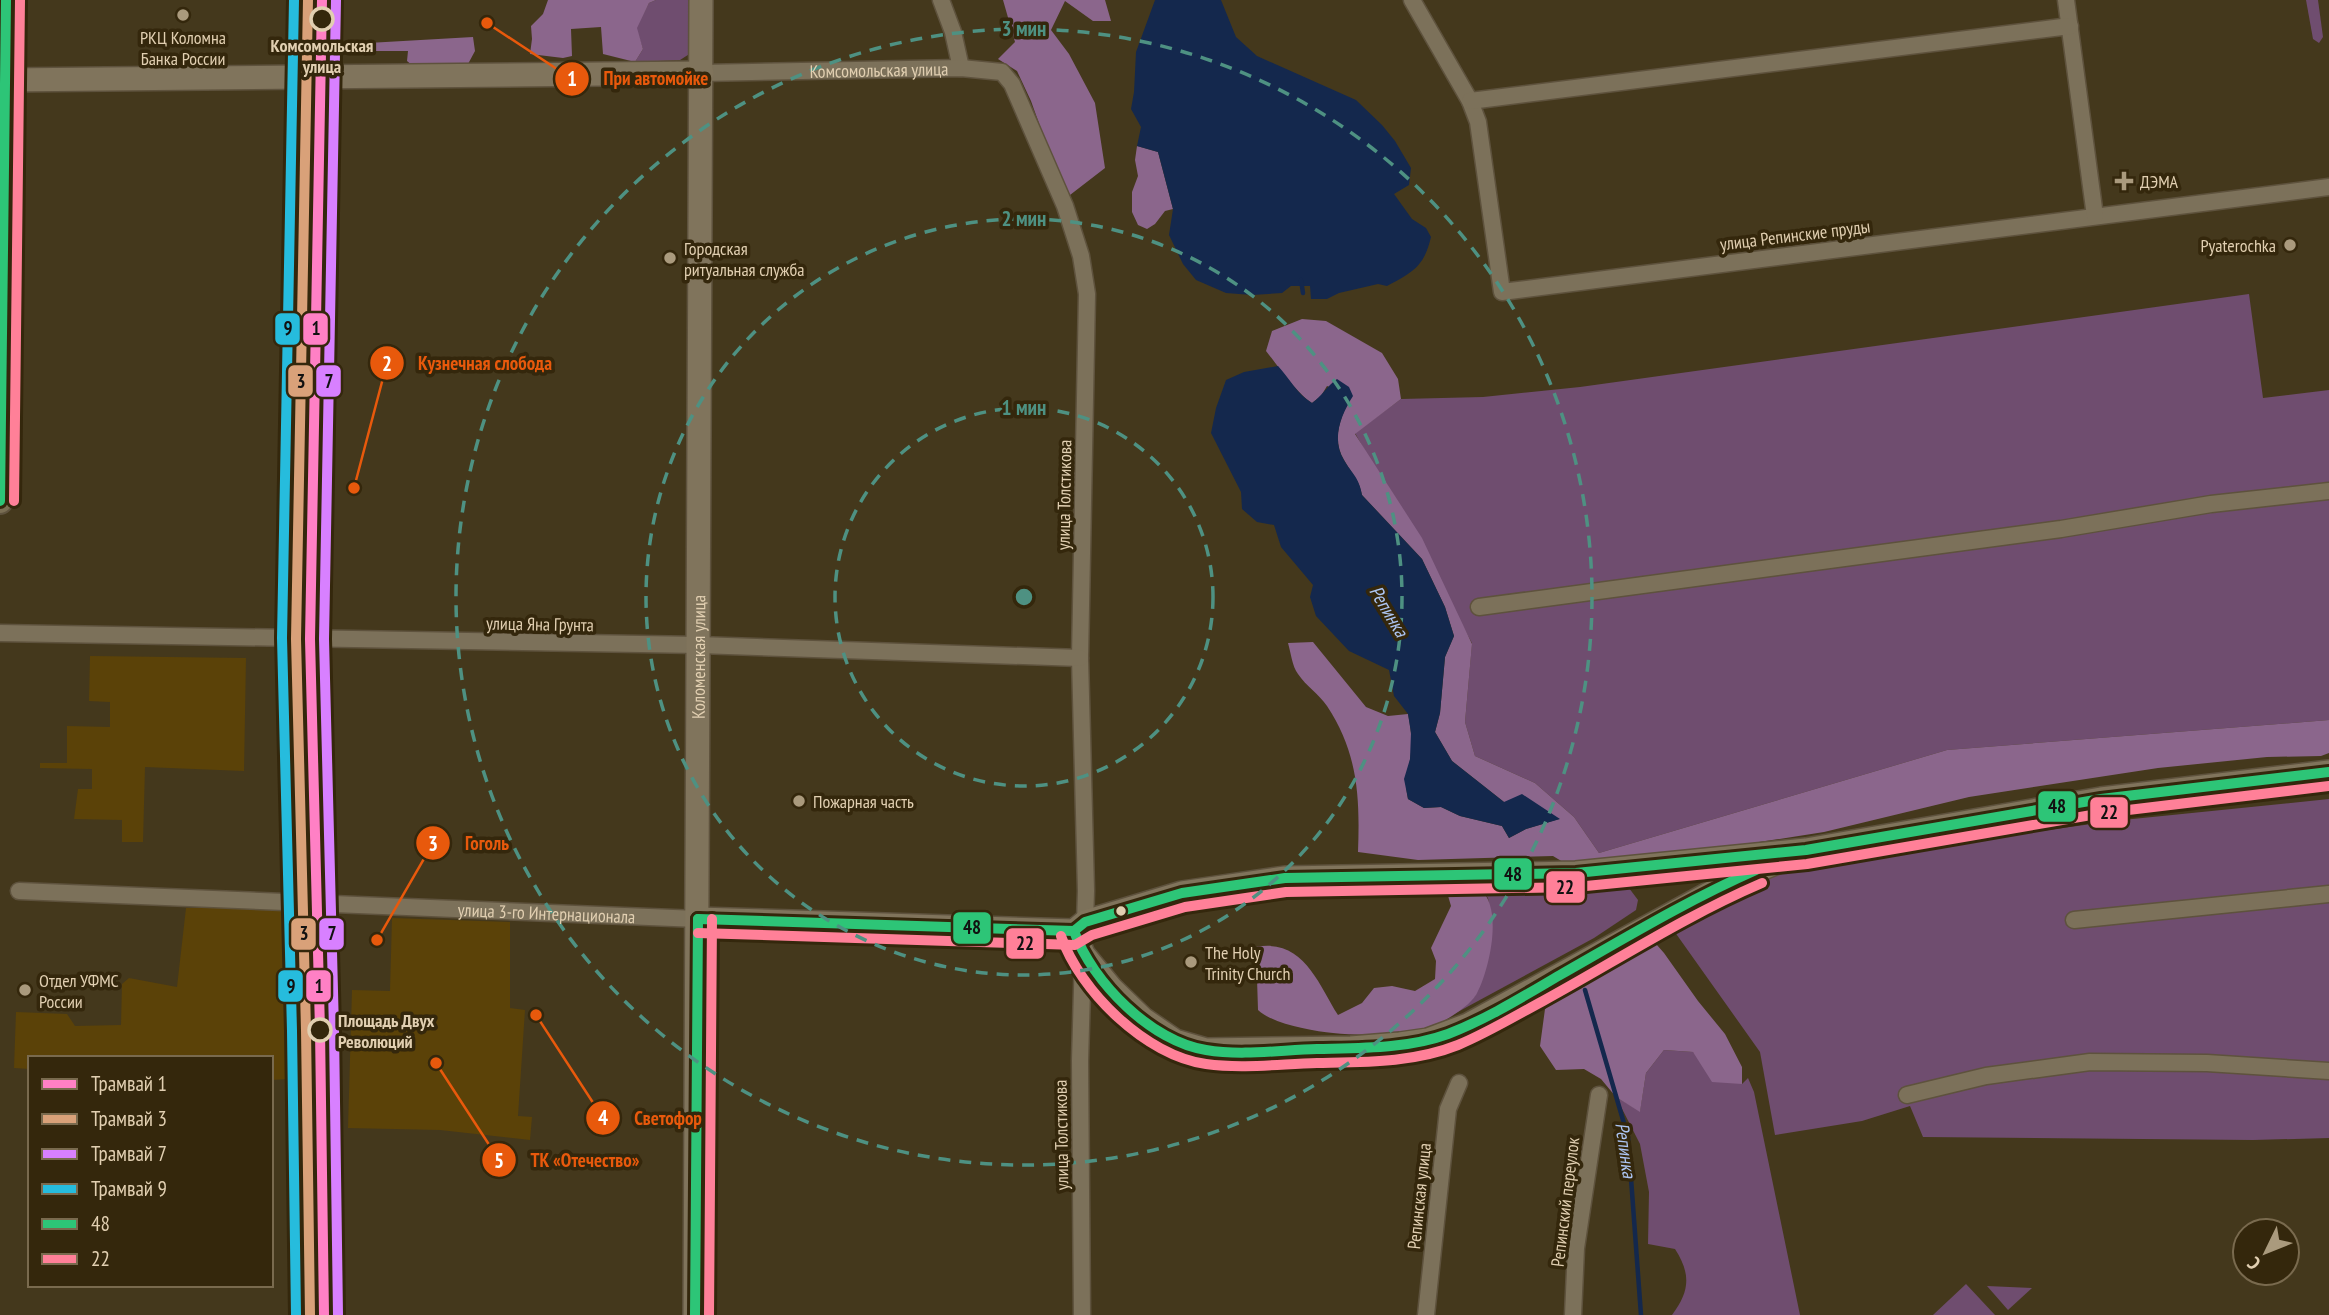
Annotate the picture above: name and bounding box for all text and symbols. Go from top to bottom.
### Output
marker: РКЦ Коломна Банка России [175,7,191,23]
marker: Комсомольская улица [310,7,334,31]
text: 3 мин [1002,15,1046,42]
place label: РКЦ Коломна Банка России [140,26,226,70]
place label: Комсомольская улица [271,34,373,78]
street label: Комсомольская улица [810,57,948,82]
callout: При автомойке [554,59,722,99]
text: 1 [567,65,577,92]
text: При автомойке [604,66,708,90]
place label: ДЭМА [2140,170,2179,193]
marker: ДЭМА [2114,171,2134,191]
text: 2 мин [1002,205,1046,232]
street label: улица Репинские пруды [1719,214,1871,256]
place label: Pyaterochka [2200,234,2276,257]
place label: Городская ритуальная служба [684,237,804,281]
marker: Pyaterochka [2282,237,2298,253]
marker: Городская ритуальная служба [662,250,678,266]
line badge: 9 [274,312,301,346]
line badge: 1 [302,312,329,346]
text: 9 [283,316,293,340]
text: 1 [311,316,321,340]
callout: Кузнечная слобода [369,343,566,383]
text: 2 [382,350,392,377]
text: Кузнечная слобода [418,351,552,375]
line badge: 3 [287,364,314,398]
line badge: 7 [315,364,342,398]
text: 3 [296,369,306,393]
text: 7 [324,369,334,393]
text: 1 мин [1002,394,1046,421]
street label: улица Толстикова [1052,440,1076,550]
water label: Репинка [1364,581,1414,642]
centre of rings [1012,585,1036,609]
street label: Коломенская улица [686,595,710,719]
street label: улица Яна Грунта [486,612,594,636]
place label: Пожарная часть [813,790,914,813]
line badge: 48 [2037,790,2077,823]
marker: Пожарная часть [791,793,807,809]
text: 48 [2048,794,2066,818]
line badge: 22 [2089,796,2129,829]
text: 22 [2100,800,2118,824]
callout: Гоголь [416,823,523,863]
text: 3 [428,830,438,857]
text: Гоголь [465,831,509,855]
line badge: 48 [1493,857,1533,891]
text: 48 [1504,862,1522,886]
line badge: 22 [1545,870,1586,904]
text: 22 [1556,875,1574,899]
street label: улица 3-го Интернационала [457,898,636,928]
unlabelled marker [1114,904,1128,918]
line badge: 48 [952,911,992,945]
text: 48 [963,915,981,939]
line badge: 3 [290,917,317,951]
line badge: 7 [318,917,345,951]
text: 3 [299,921,309,945]
text: 7 [327,921,337,945]
line badge: 22 [1005,927,1045,960]
text: 22 [1016,931,1034,955]
place label: The Holy Trinity Church [1205,941,1290,985]
marker: The Holy Trinity Church [1183,954,1199,970]
place label: Отдел УФМС России [39,969,119,1013]
line badge: 9 [277,969,304,1003]
line badge: 1 [305,969,332,1003]
text: 9 [286,974,296,998]
text: 1 [314,974,324,998]
marker: Отдел УФМС России [17,982,33,998]
place label: Площадь Двух Революций [338,1009,435,1053]
marker: Площадь Двух Революций [308,1018,332,1042]
legend [28,1056,273,1287]
text: Трамвай 1 [91,1070,167,1097]
street label: улица Толстикова [1049,1080,1073,1190]
callout: Светофор [585,1098,716,1138]
text: 4 [598,1104,608,1131]
text: Трамвай 3 [91,1105,167,1132]
text: Светофор [634,1106,702,1130]
water label: Репинка [1610,1121,1642,1181]
street label: Репинский переулок [1546,1136,1584,1268]
text: Трамвай 7 [91,1140,167,1167]
callout: ТК «Отечество» [481,1140,654,1180]
street label: Репинская улица [1402,1142,1436,1250]
text: 5 [494,1147,504,1174]
text: ТК «Отечество» [531,1148,640,1172]
text: Трамвай 9 [91,1175,167,1202]
text: 48 [91,1210,110,1237]
north arrow [2231,1217,2301,1287]
text: 22 [91,1245,110,1272]
text: С [2242,1252,2265,1275]

